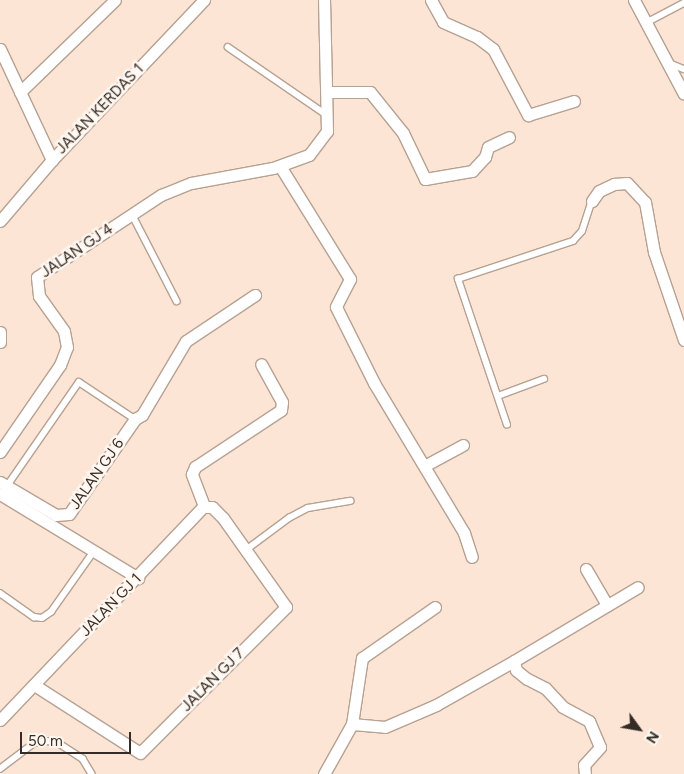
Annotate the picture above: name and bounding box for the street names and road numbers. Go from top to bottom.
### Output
street label: JALAN KERDAS 1 [52,60,148,158]
street label: JALAN GJ 4 [37,220,117,282]
street label: JALAN GJ 6 [66,435,128,513]
street label: JALAN GJ 1 [77,570,145,640]
street label: JALAN GJ 7 [178,645,248,715]

